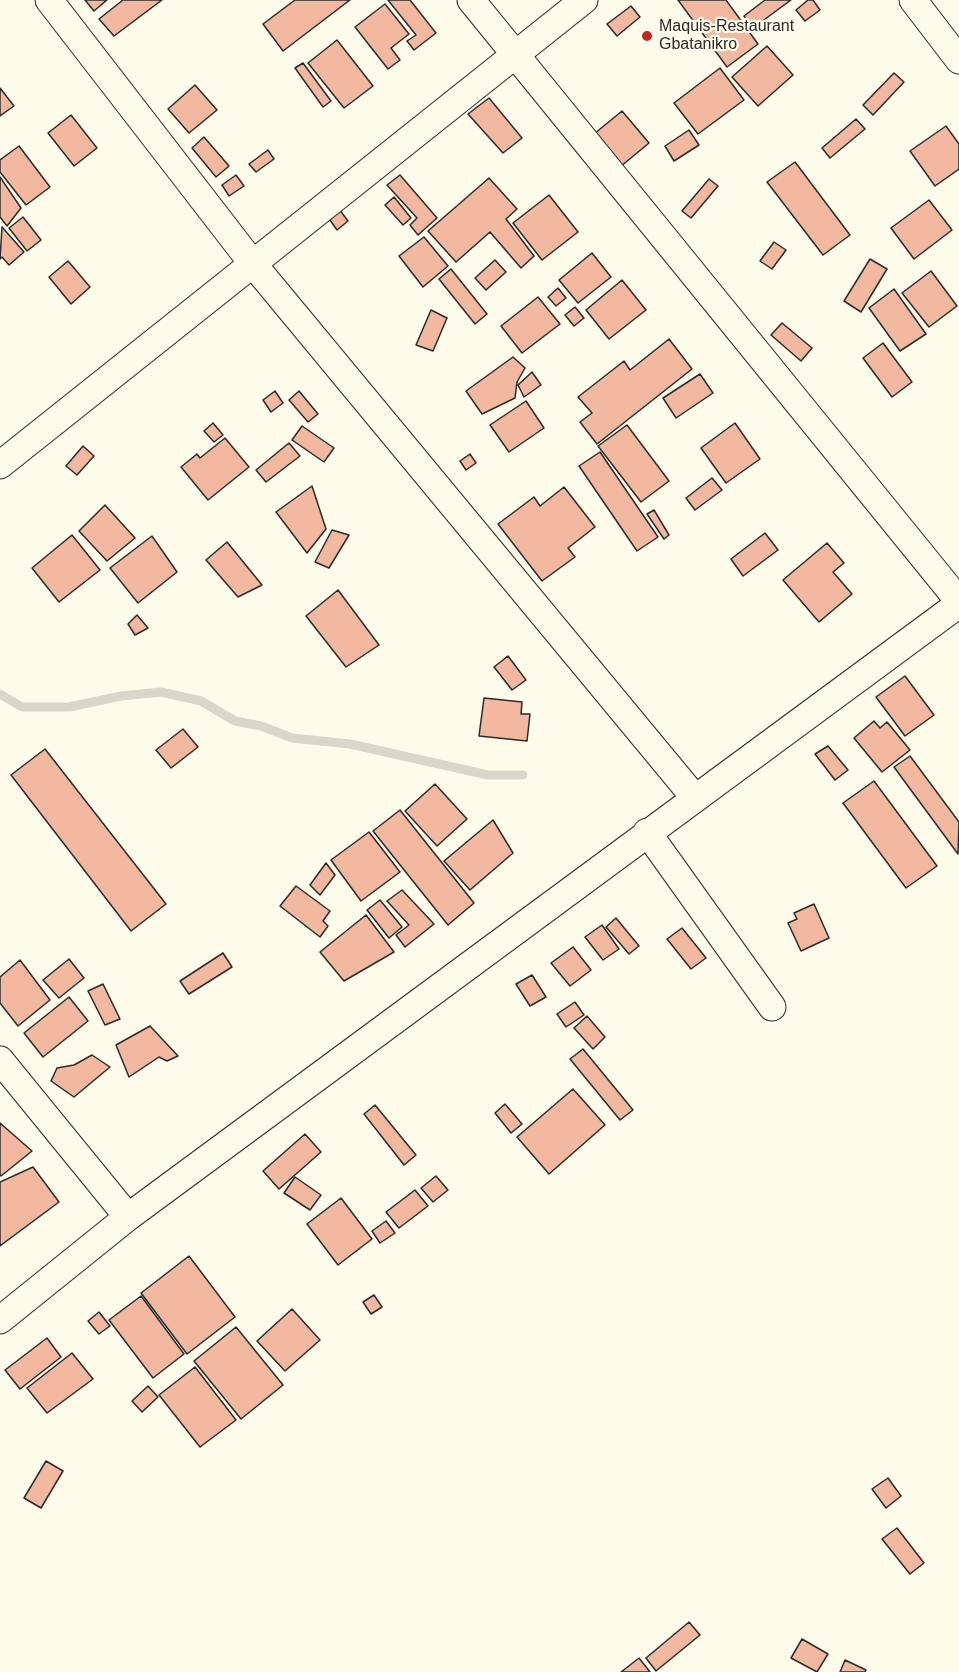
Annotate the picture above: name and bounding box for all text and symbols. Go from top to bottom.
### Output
place label: Maquis-Restaurant Gbatanikro [659,17,794,55]
marker: Maquis-Restaurant Gbatanikro [640,29,654,43]

